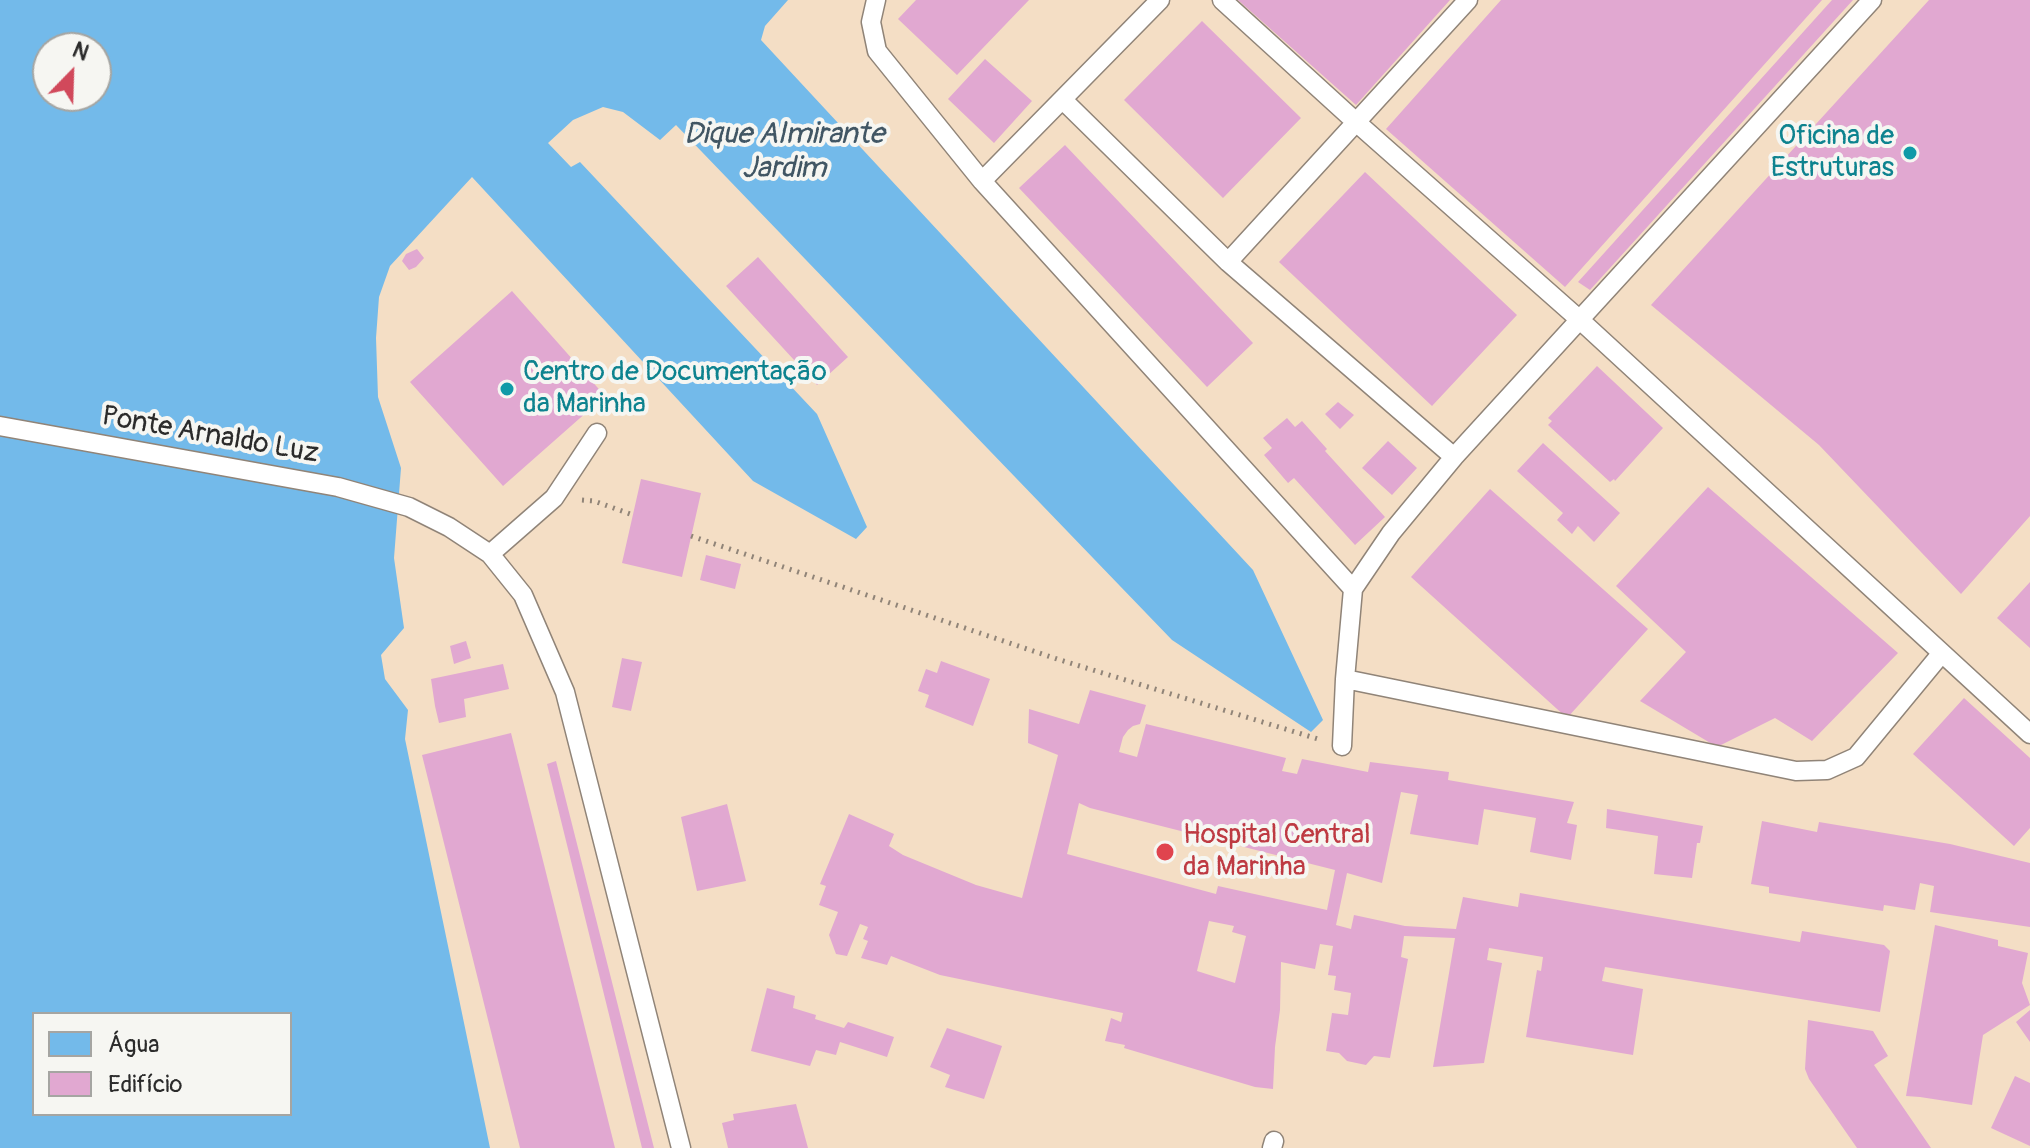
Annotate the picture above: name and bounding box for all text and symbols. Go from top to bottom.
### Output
north arrow [32,32,112,112]
text: N [68,36,93,68]
water label: Dique Almirante Jardim [684,117,884,188]
place label: Oficina de Estruturas [1771,120,1894,186]
marker: Oficina de Estruturas [1901,144,1919,162]
place label: Centro de Documentação da Marinha [523,356,827,422]
marker: Centro de Documentação da Marinha [498,380,516,398]
street label: Ponte Arnaldo Luz [99,400,321,472]
place label: Hospital Central da Marinha [1183,819,1371,885]
marker: Hospital Central da Marinha [1154,841,1176,863]
legend [32,1012,292,1116]
text: Água [108,1030,159,1059]
text: Edifício [108,1070,182,1099]

